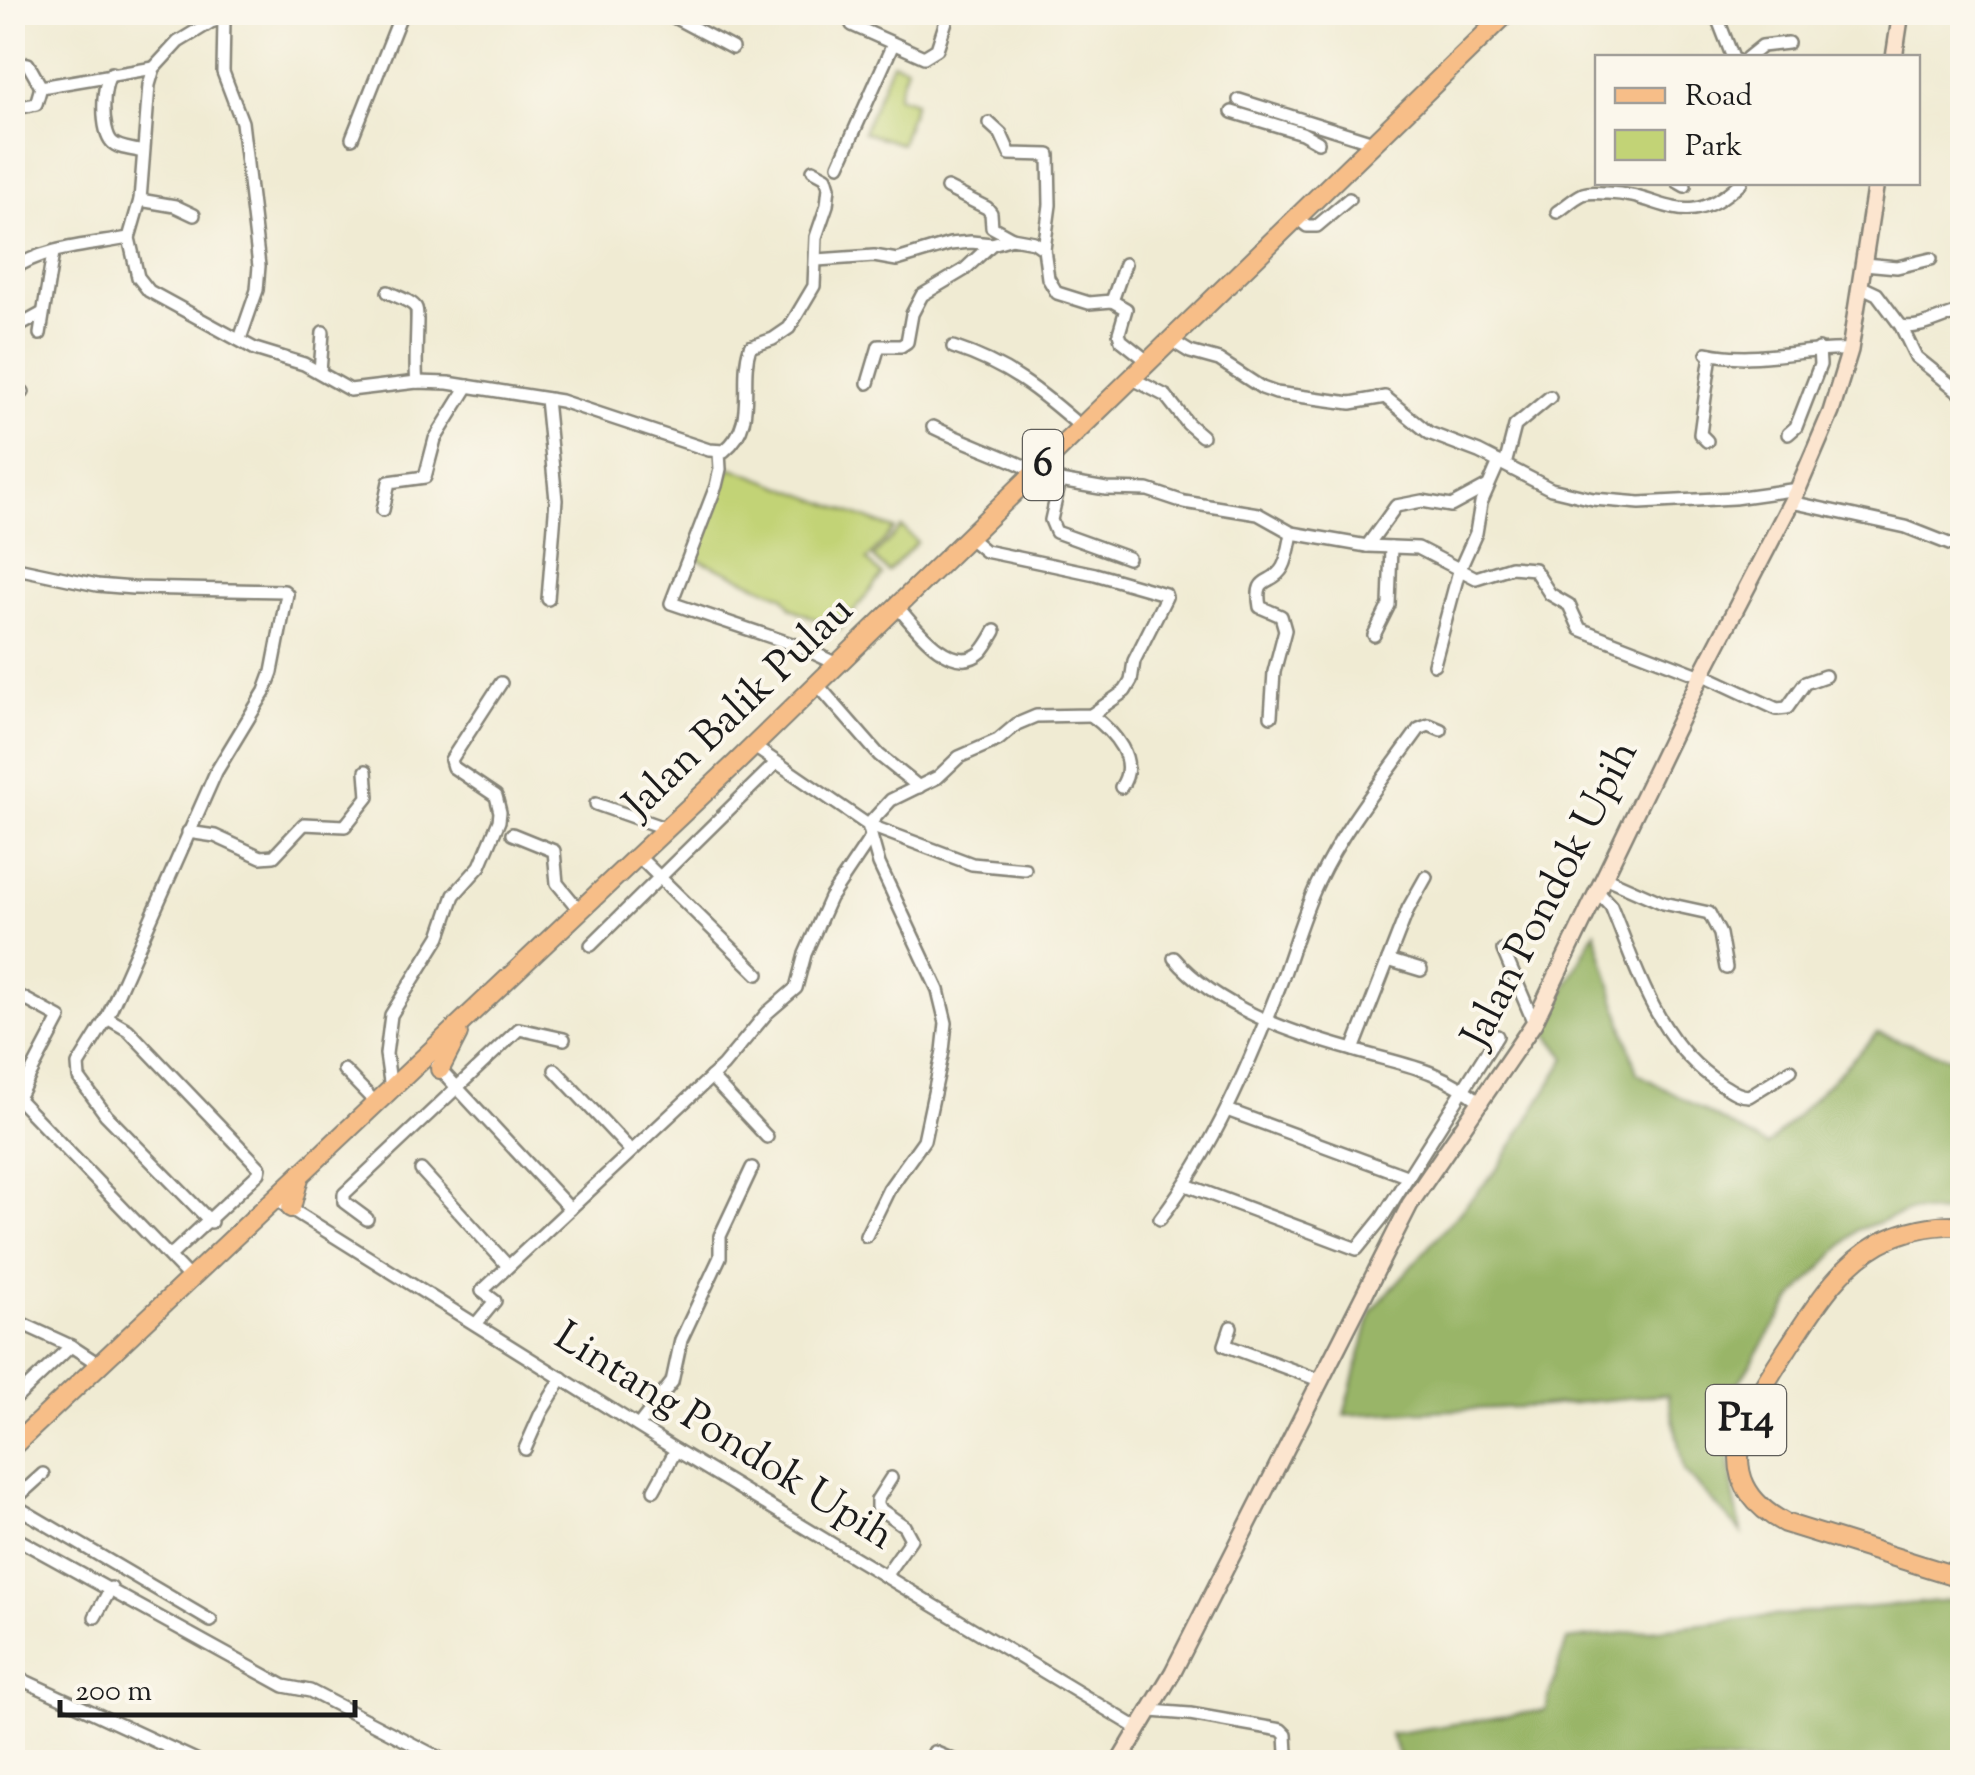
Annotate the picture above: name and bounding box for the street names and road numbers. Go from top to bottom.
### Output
road number: 6 [1023,430,1063,500]
street label: Jalan Balik Pulau [610,583,869,836]
street label: Jalan Pondok Upih [1448,731,1655,1061]
street label: Lintang Pondok Upih [542,1309,904,1567]
road number: P14 [1706,1385,1786,1455]

